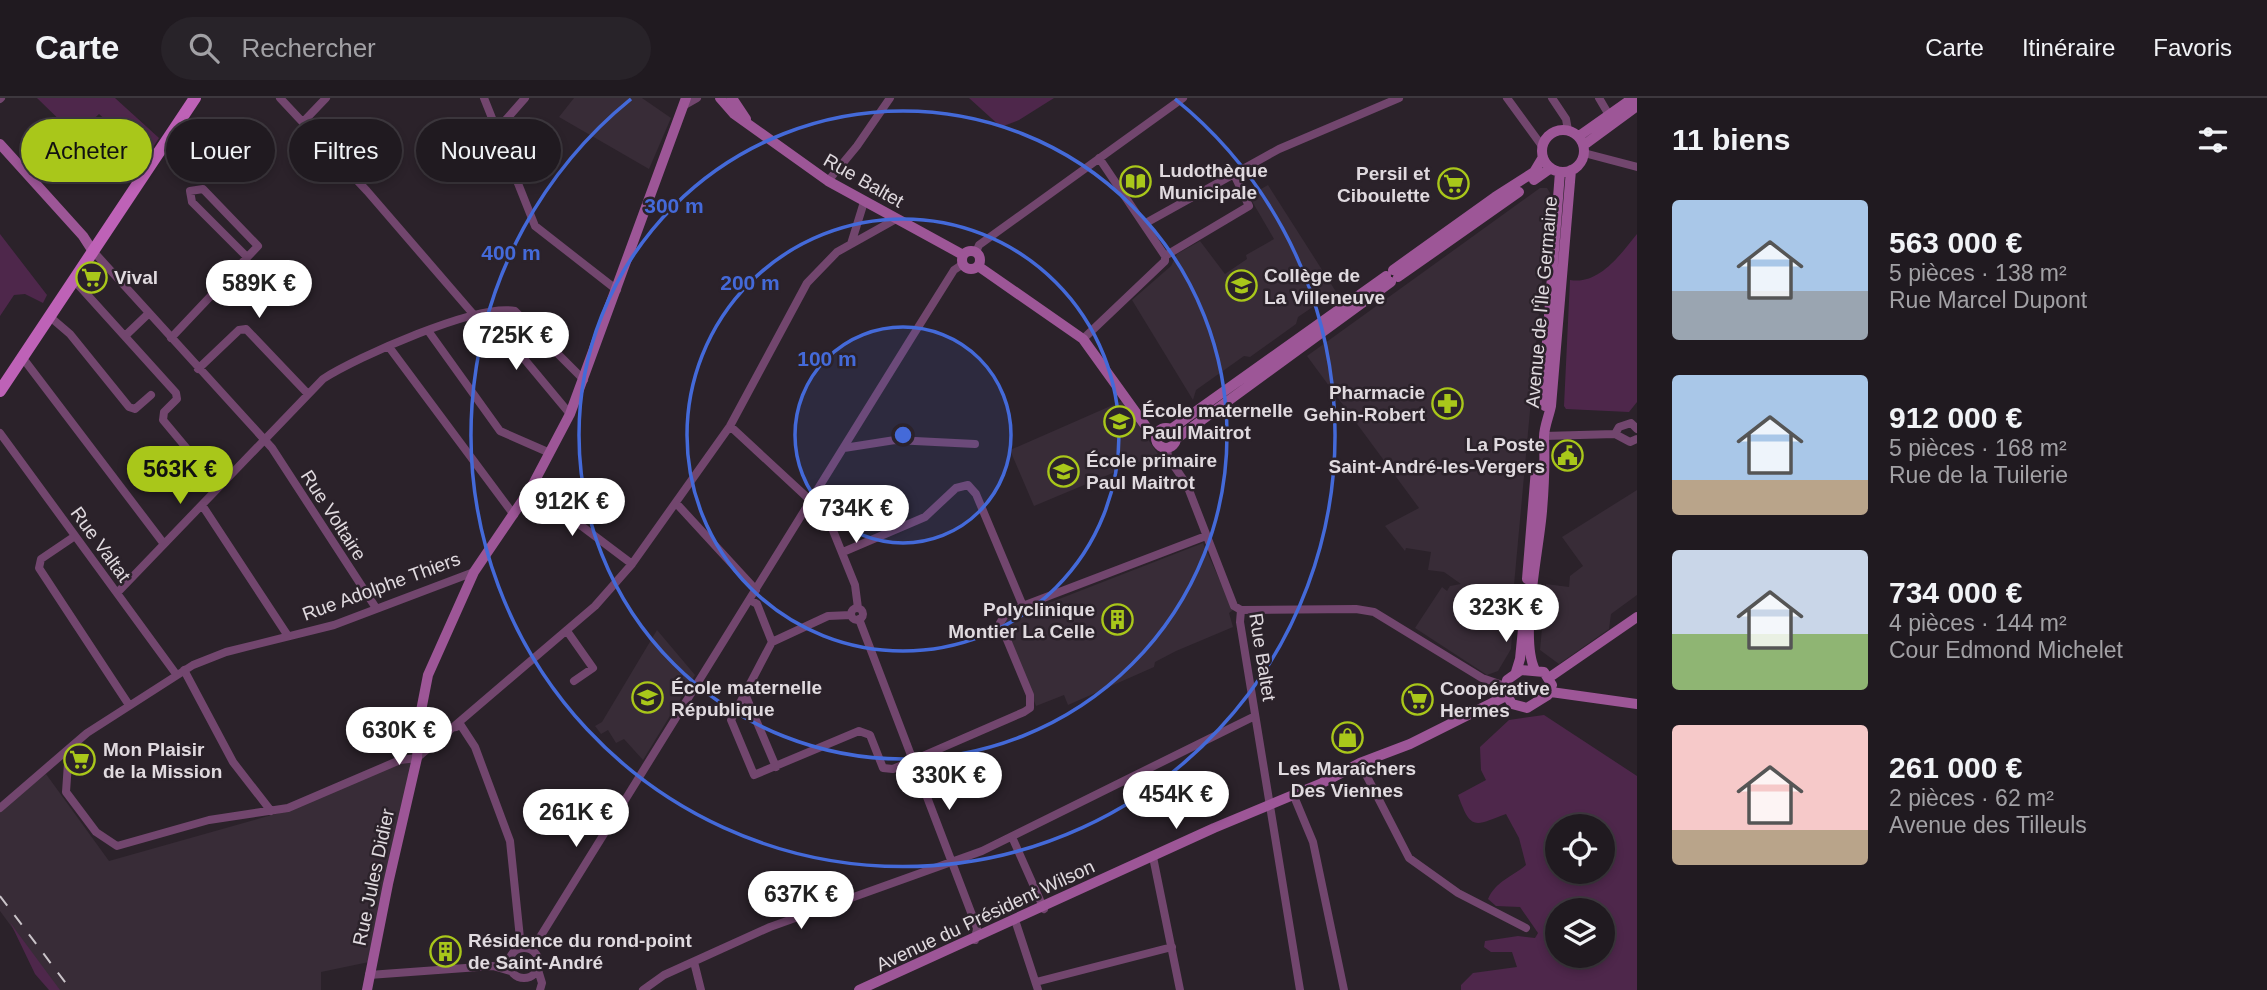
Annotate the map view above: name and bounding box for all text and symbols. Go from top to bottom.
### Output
search box [161,17,651,80]
text: Carte [35,29,119,66]
icon: search [185,29,223,67]
text: Rechercher [241,33,376,63]
text: Carte [1925,34,1984,61]
text: Itinéraire [2022,34,2115,61]
text: Favoris [2153,34,2232,61]
chip: Acheter [21,119,152,182]
chip: Louer [166,119,275,182]
chip: Filtres [289,119,402,182]
chip: Nouveau [416,119,561,182]
icon: filters [2194,121,2232,159]
text: 11 biens [1672,123,1790,156]
street label: Rue Baltet [820,149,908,212]
place label: Ludothèque Municipale [1159,160,1268,203]
place label: Persil et Ciboulette [1337,163,1431,206]
library icon: Ludothèque Municipale [1119,164,1153,198]
supermarket icon: Persil et Ciboulette [1436,167,1470,201]
text: 300 m [644,194,704,217]
street label: Avenue de l'Île Germaine [1522,195,1561,409]
text: 563 000 € [1889,226,2022,259]
icon: home [1728,228,1812,312]
text: 400 m [481,241,541,264]
supermarket icon: Vival [74,260,108,294]
pin: 589K € [202,260,316,320]
text: 5 pièces · 138 m² [1889,260,2067,286]
place label: Collège de La Villeneuve [1264,265,1385,308]
place label: Vival [114,267,158,288]
school or university icon: Collège de La Villeneuve [1224,269,1258,303]
text: 589K € [222,270,296,296]
text: 200 m [720,271,780,294]
text: Rue Marcel Dupont [1889,287,2087,313]
pin: 725K € [459,313,573,372]
text: 725K € [479,322,553,348]
text: 100 m [797,347,857,370]
place label: Pharmacie Gehin-Robert [1304,382,1426,425]
pharmacy icon: Pharmacie Gehin-Robert [1431,386,1465,420]
place label: École maternelle Paul Maitrot [1142,400,1293,443]
text: 912 000 € [1889,401,2022,434]
icon: home [1728,403,1812,487]
school or university icon: École maternelle Paul Maitrot [1102,404,1136,438]
centre of rings [891,423,915,447]
place label: La Poste Saint-André-les-Vergers [1329,434,1545,477]
text: 5 pièces · 168 m² [1889,435,2067,461]
public building icon: La Poste Saint-André-les-Vergers [1551,438,1585,472]
pin: 563K € [123,446,237,506]
place label: École primaire Paul Maitrot [1086,450,1217,493]
school or university icon: École primaire Paul Maitrot [1046,454,1080,488]
text: 563K € [143,456,217,482]
text: Rue de la Tuilerie [1889,462,2068,488]
street label: Rue Voltaire [297,466,371,564]
pin: 912K € [515,478,629,538]
pin: 734K € [799,486,913,545]
text: 912K € [535,488,609,514]
text: 734K € [819,495,893,521]
street label: Rue Valtat [66,503,135,586]
street label: Rue Adolphe Thiers [299,548,463,625]
text: 734 000 € [1889,576,2022,609]
icon: home [1728,578,1812,662]
pin: 323K € [1449,584,1563,644]
text: 323K € [1469,594,1543,620]
place label: Polyclinique Montier La Celle [948,599,1095,642]
building icon: Polyclinique Montier La Celle [1101,603,1135,637]
text: 4 pièces · 144 m² [1889,610,2067,636]
street label: Rue Baltet [1245,612,1280,703]
text: Cour Edmond Michelet [1889,637,2123,663]
place label: École maternelle République [671,677,822,720]
place label: Coopérative Hermes [1440,678,1550,721]
school or university icon: École maternelle République [631,681,665,715]
supermarket icon: Coopérative Hermes [1400,682,1434,716]
pin: 630K € [342,708,456,767]
text: 630K € [362,717,436,743]
shop icon: Les Maraîchers Des Viennes [1330,720,1364,754]
place label: Mon Plaisir de la Mission [103,739,222,782]
supermarket icon: Mon Plaisir de la Mission [63,743,97,777]
text: 261 000 € [1889,751,2022,784]
pin: 330K € [892,752,1006,812]
icon: home [1728,753,1812,837]
place label: Les Maraîchers Des Viennes [1278,758,1416,801]
text: 330K € [912,762,986,788]
pin: 454K € [1119,772,1233,831]
text: 454K € [1139,781,1213,807]
text: 2 pièces · 62 m² [1889,785,2054,811]
pin: 261K € [519,790,633,849]
text: 261K € [539,799,613,825]
street label: Rue Jules Didier [349,806,398,947]
text: Avenue des Tilleuls [1889,812,2087,838]
map controls [1545,814,1615,968]
button: locate [1545,814,1615,884]
street label: Avenue du Président Wilson [873,856,1098,975]
pin: 637K € [744,872,858,931]
text: 637K € [764,881,838,907]
button: layers [1545,898,1615,968]
place label: Résidence du rond-point de Saint-André [468,930,692,973]
building icon: Résidence du rond-point de Saint-André [428,934,462,968]

